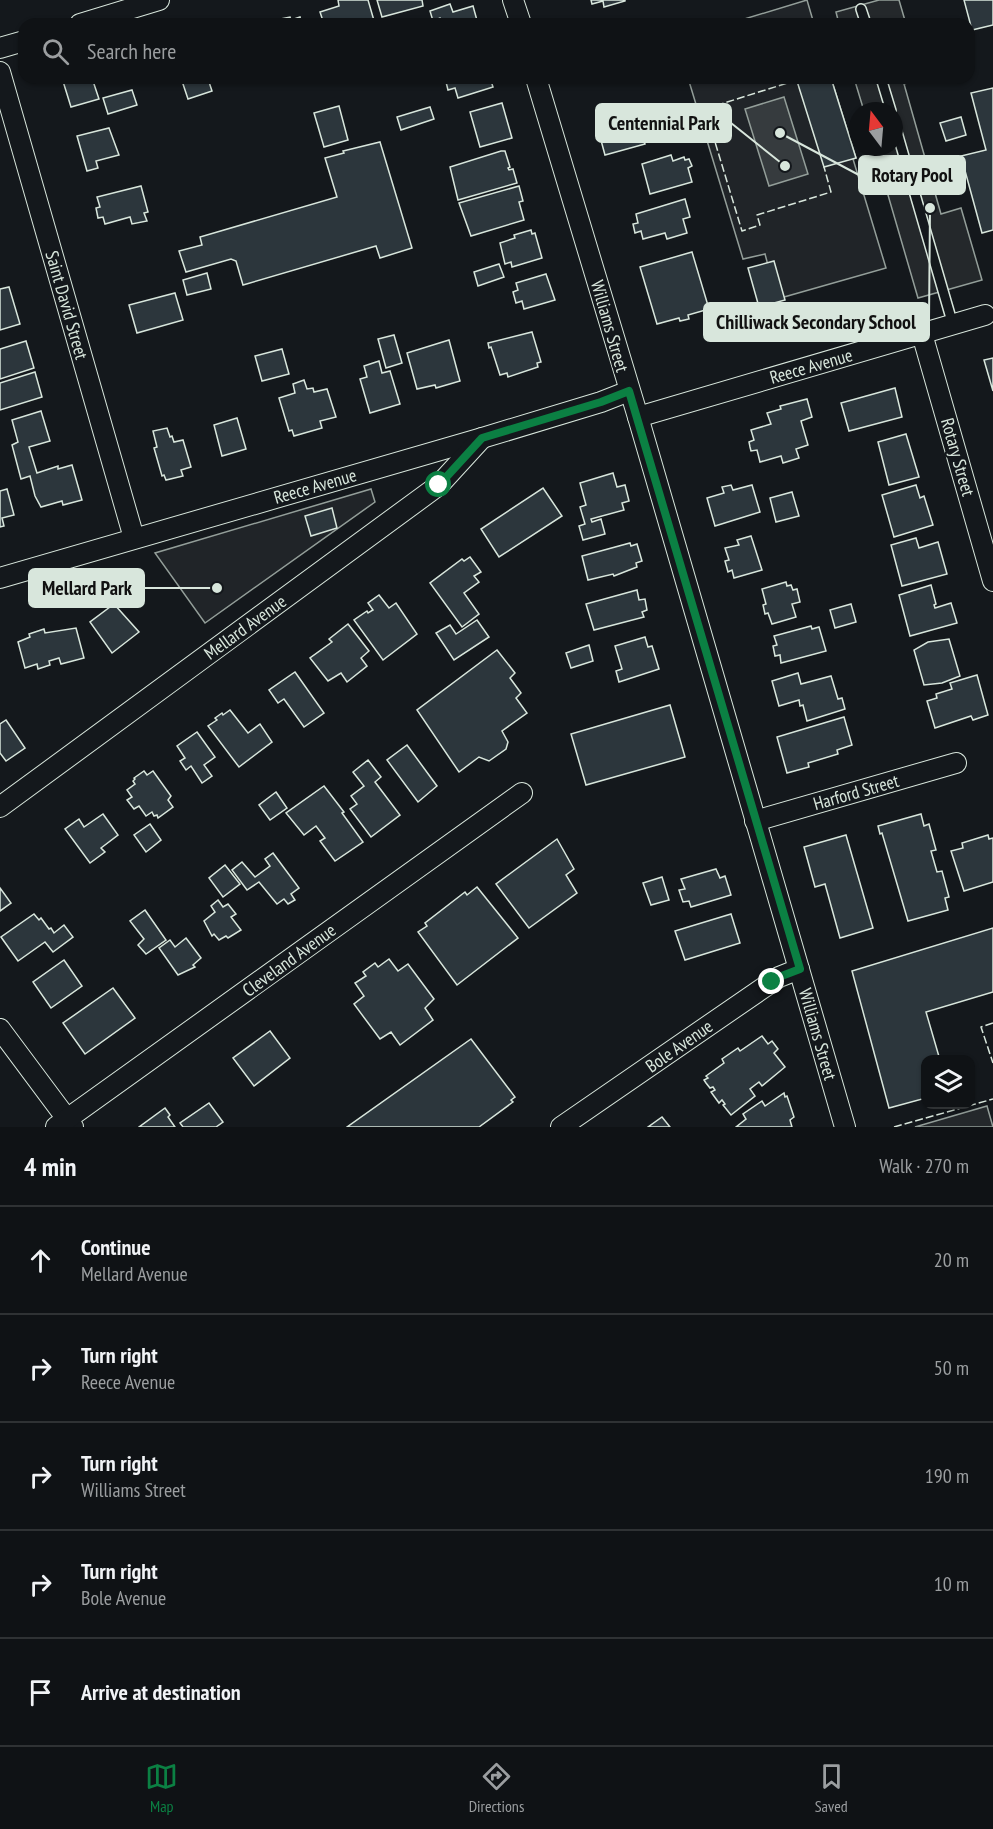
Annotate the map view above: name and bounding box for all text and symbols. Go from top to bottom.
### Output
search box [18,18,975,84]
icon: search [39,35,72,68]
text: Search here [87,37,176,65]
north arrow [849,102,903,156]
callout: Centennial Park [596,104,731,142]
text: Centennial Park [608,110,721,136]
callout: Rotary Pool [859,156,965,194]
text: Rotary Pool [871,162,953,188]
street label: Saint David Street [41,248,93,362]
street label: Williams Street [586,277,634,375]
callout: Chilliwack Secondary School [704,303,929,341]
text: Chilliwack Secondary School [716,309,916,335]
street label: Reece Avenue [767,343,855,389]
street label: Rotary Street [936,415,980,499]
street label: Reece Avenue [271,463,359,509]
route start [425,471,451,497]
callout: Mellard Park [29,569,144,607]
text: Mellard Park [42,575,133,601]
street label: Mellard Avenue [199,589,291,665]
street label: Harford Street [811,769,901,815]
street label: Cleveland Avenue [238,918,340,1002]
route end [758,968,784,994]
street label: Williams Street [794,985,842,1083]
street label: Bole Avenue [641,1015,717,1077]
map controls [921,1055,975,1109]
button: layers [921,1055,975,1109]
text: 4 min [24,1150,77,1183]
text: Walk · 270 m [879,1153,969,1179]
text: Continue [81,1233,151,1261]
icon: ahead [24,1244,57,1277]
text: 20 m [934,1247,969,1273]
text: Mellard Avenue [81,1261,188,1287]
text: Turn right [81,1341,158,1369]
icon: right [24,1352,57,1385]
text: 50 m [934,1355,969,1381]
text: Reece Avenue [81,1369,175,1395]
text: Turn right [81,1449,158,1477]
icon: right [24,1460,57,1493]
text: 190 m [925,1463,969,1489]
text: Williams Street [81,1477,186,1503]
text: Turn right [81,1557,158,1585]
icon: right [24,1568,57,1601]
text: 10 m [934,1571,969,1597]
text: Bole Avenue [81,1585,166,1611]
icon: arrive [24,1676,57,1709]
text: Arrive at destination [81,1678,241,1706]
tab: Map [145,1760,178,1816]
tab: Directions [469,1760,524,1816]
tab: Saved [815,1760,848,1816]

